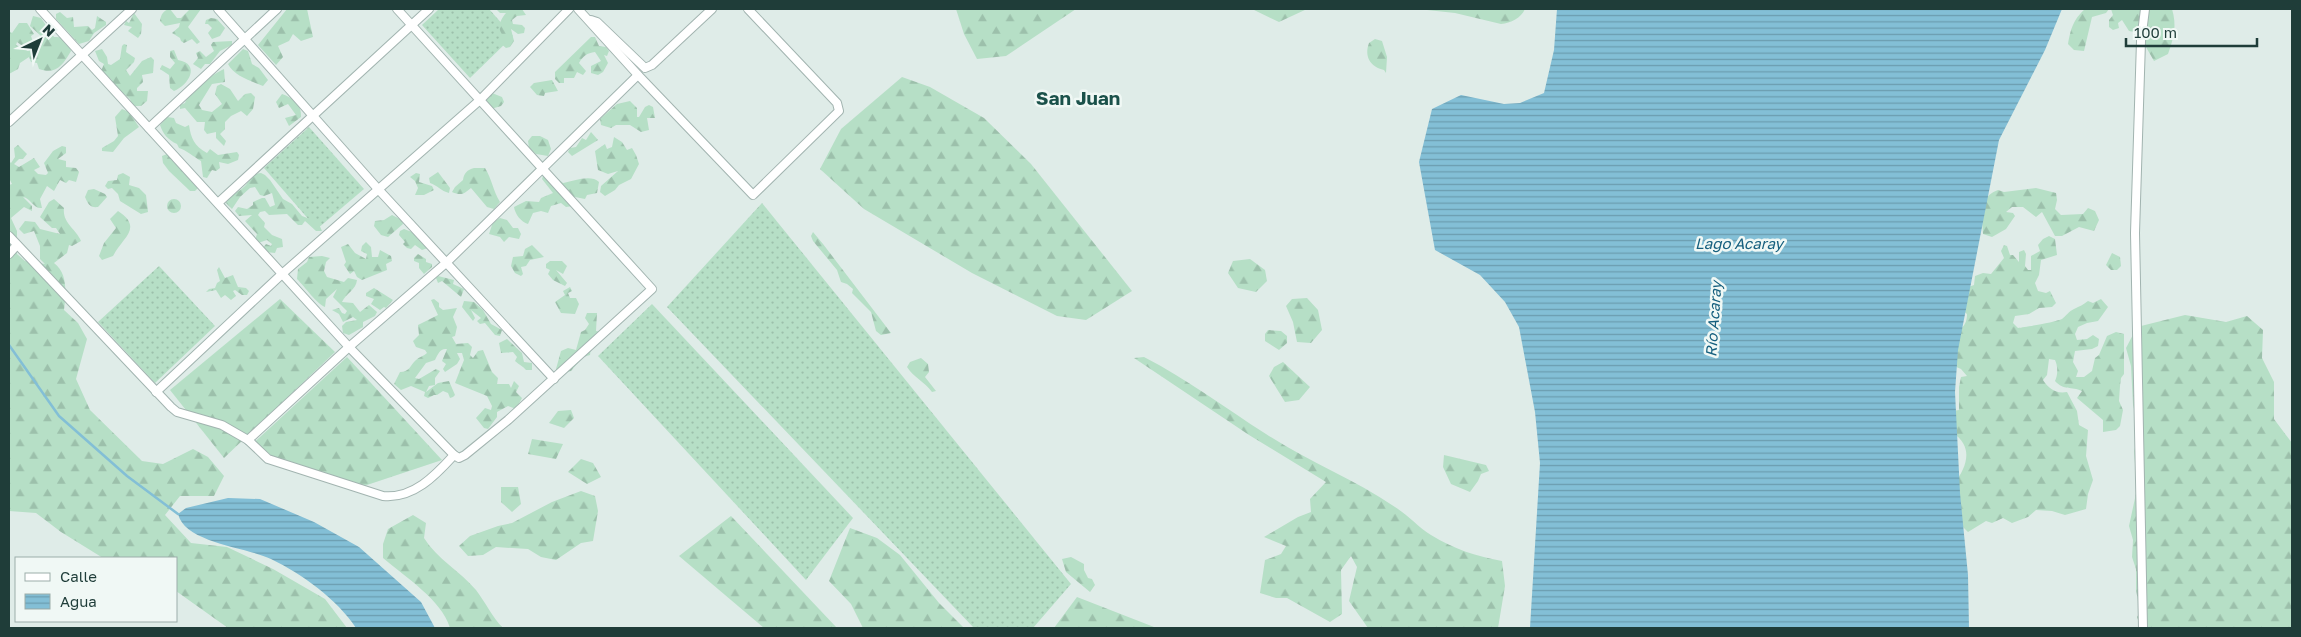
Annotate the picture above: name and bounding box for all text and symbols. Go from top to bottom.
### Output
north arrow [15,15,65,65]
scale bar [2126,15,2257,47]
text: N [40,20,59,40]
text: 100 m [2134,23,2177,41]
district label: San Juan [1036,86,1120,109]
water label: Lago Acaray [1695,234,1786,253]
water label: Río Acaray [1701,278,1726,357]
legend [15,557,178,622]
text: Calle [60,567,97,585]
text: Agua [60,592,97,610]

